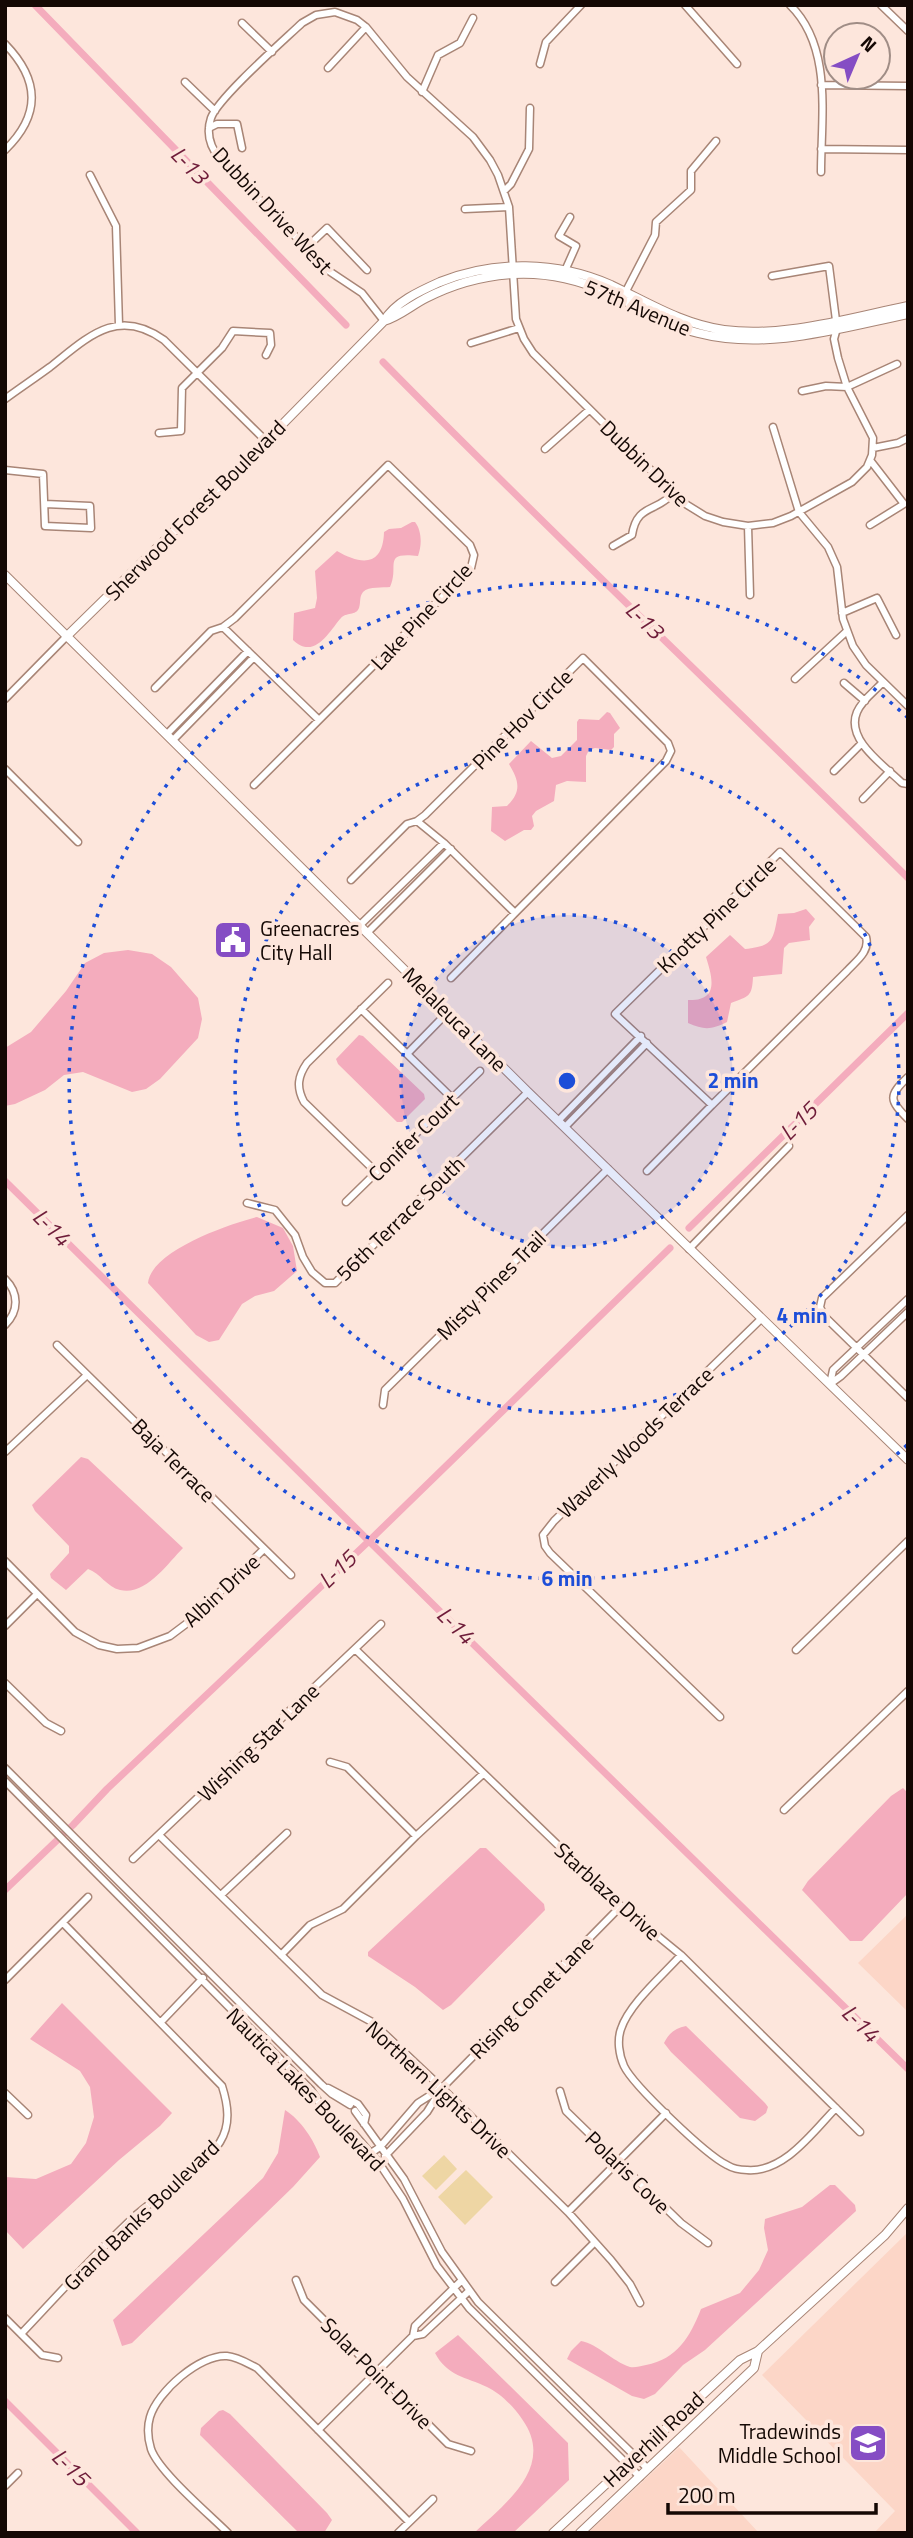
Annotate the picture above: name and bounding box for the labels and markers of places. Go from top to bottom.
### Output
place label: Greenacres City Hall [260,912,360,968]
public building icon: Greenacres City Hall [212,919,254,961]
centre of rings [555,1069,579,1093]
place label: Tradewinds Middle School [718,2415,841,2471]
school or university icon: Tradewinds Middle School [847,2422,889,2464]

